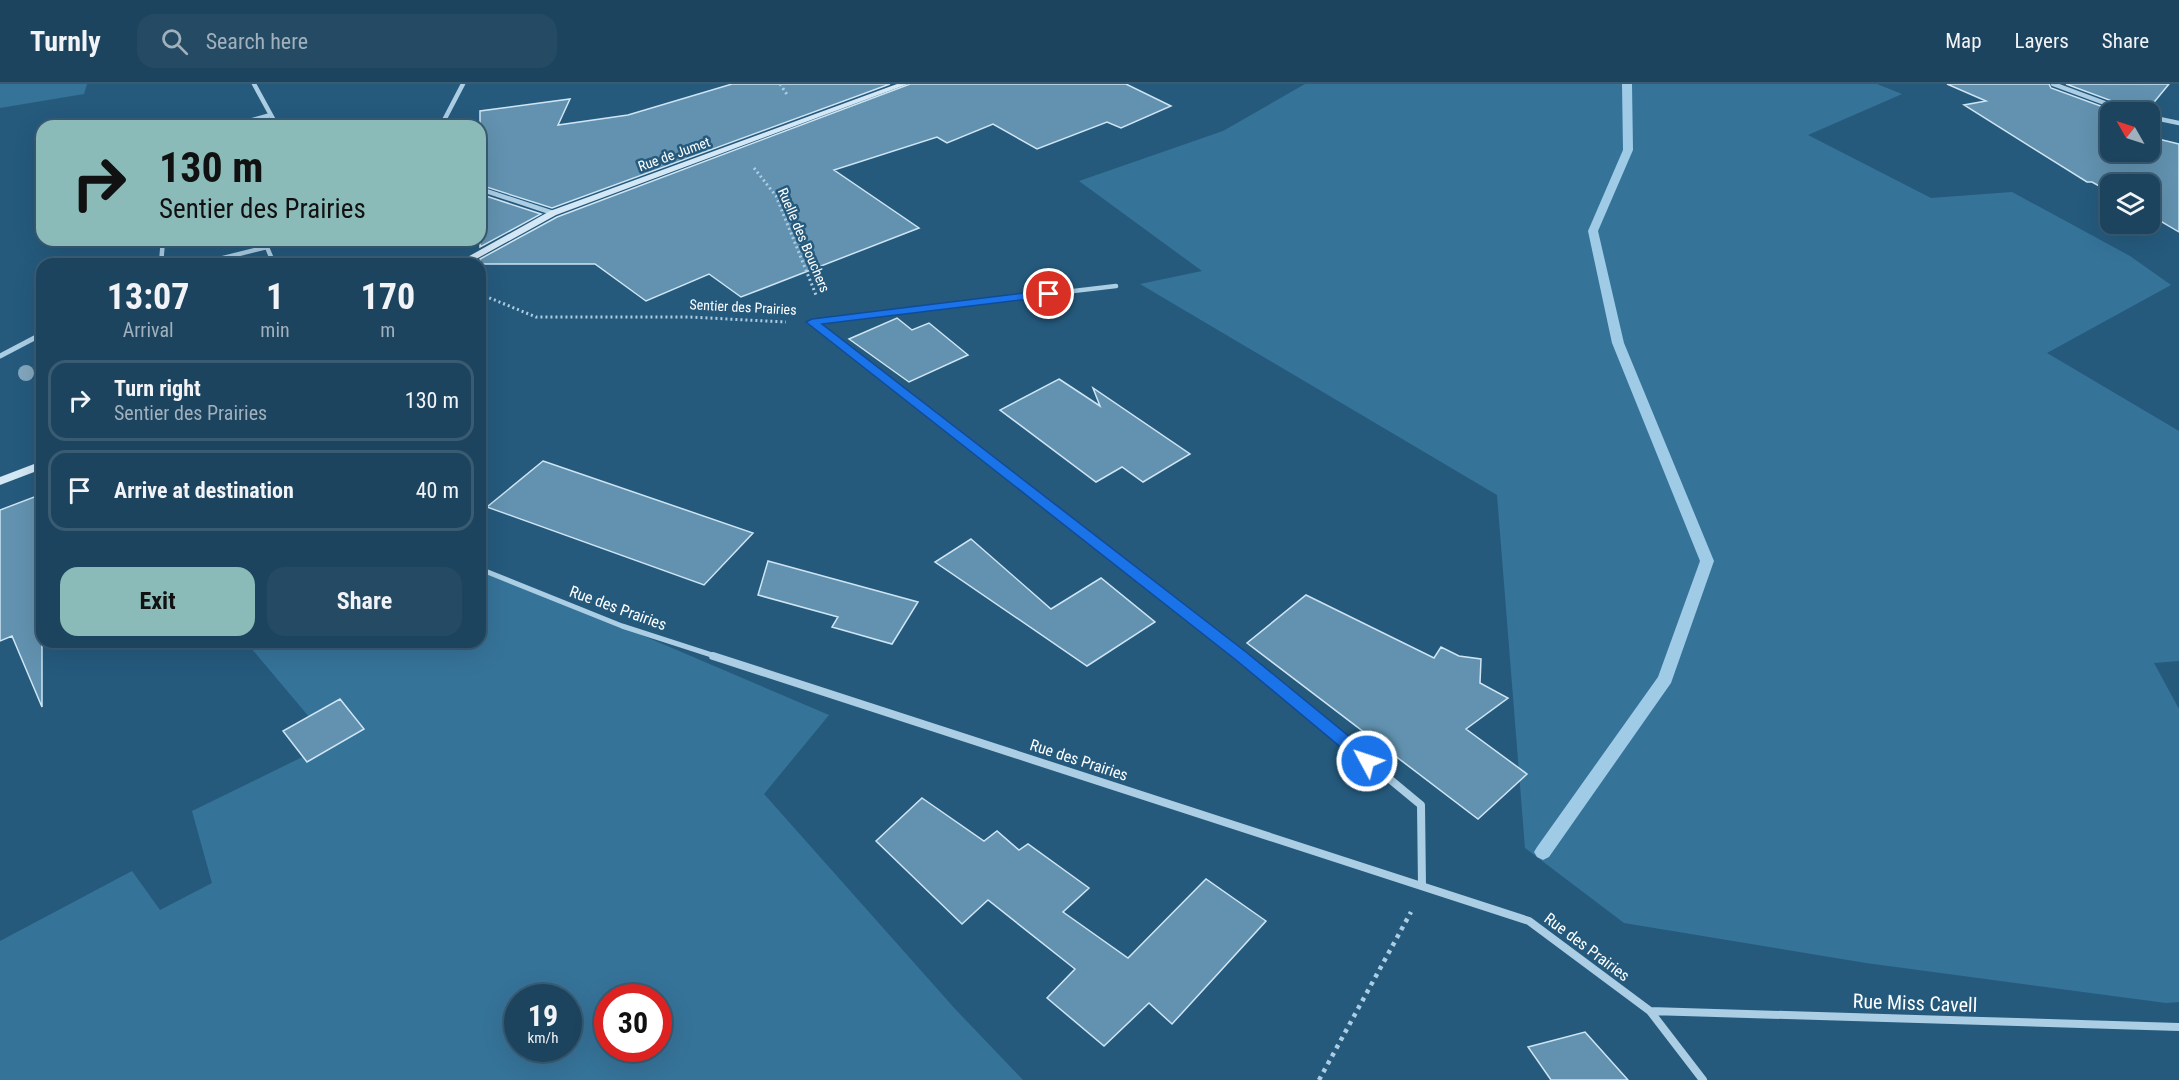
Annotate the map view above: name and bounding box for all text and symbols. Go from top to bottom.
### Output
search box [137,14,557,68]
text: Turnly [30,25,101,58]
icon: search [158,25,191,58]
text: Search here [206,29,308,54]
text: Map [1945,29,1982,53]
text: Layers [2015,29,2069,53]
text: Share [2102,29,2149,53]
north arrow [2100,102,2160,162]
map controls [2100,102,2160,234]
street label: Rue de Jumet [636,134,712,174]
text: 130 m [159,143,264,192]
icon: right [60,144,138,222]
button: layers [2100,174,2160,234]
street label: Ruelle des Bouchers [775,185,833,295]
text: Sentier des Prairies [159,193,366,225]
pin [1023,268,1074,319]
text: 13:07 [107,276,189,318]
text: 1 [266,276,284,318]
text: 170 [361,276,415,318]
icon: arrive [1032,277,1065,310]
street label: Sentier des Prairies [689,296,797,318]
text: Arrival [123,318,174,342]
text: min [260,318,290,342]
text: m [380,318,395,342]
text: Turn right [114,376,201,401]
icon: right [63,384,96,417]
text: 130 m [405,388,459,413]
text: Sentier des Prairies [114,401,267,425]
icon: arrive [63,474,96,507]
text: Arrive at destination [114,478,294,503]
text: 40 m [416,478,459,503]
button: Exit [60,567,255,636]
button: Share [267,567,462,636]
street label: Rue des Prairies [567,582,669,634]
position arrow [1335,729,1399,793]
street label: Rue des Prairies [1028,735,1130,785]
street label: Rue des Prairies [1541,909,1633,985]
speed limit sign: 30 [594,984,672,1062]
street label: Rue Miss Cavell [1852,989,1978,1017]
text: 19 [528,998,558,1033]
text: km/h [528,1029,558,1047]

